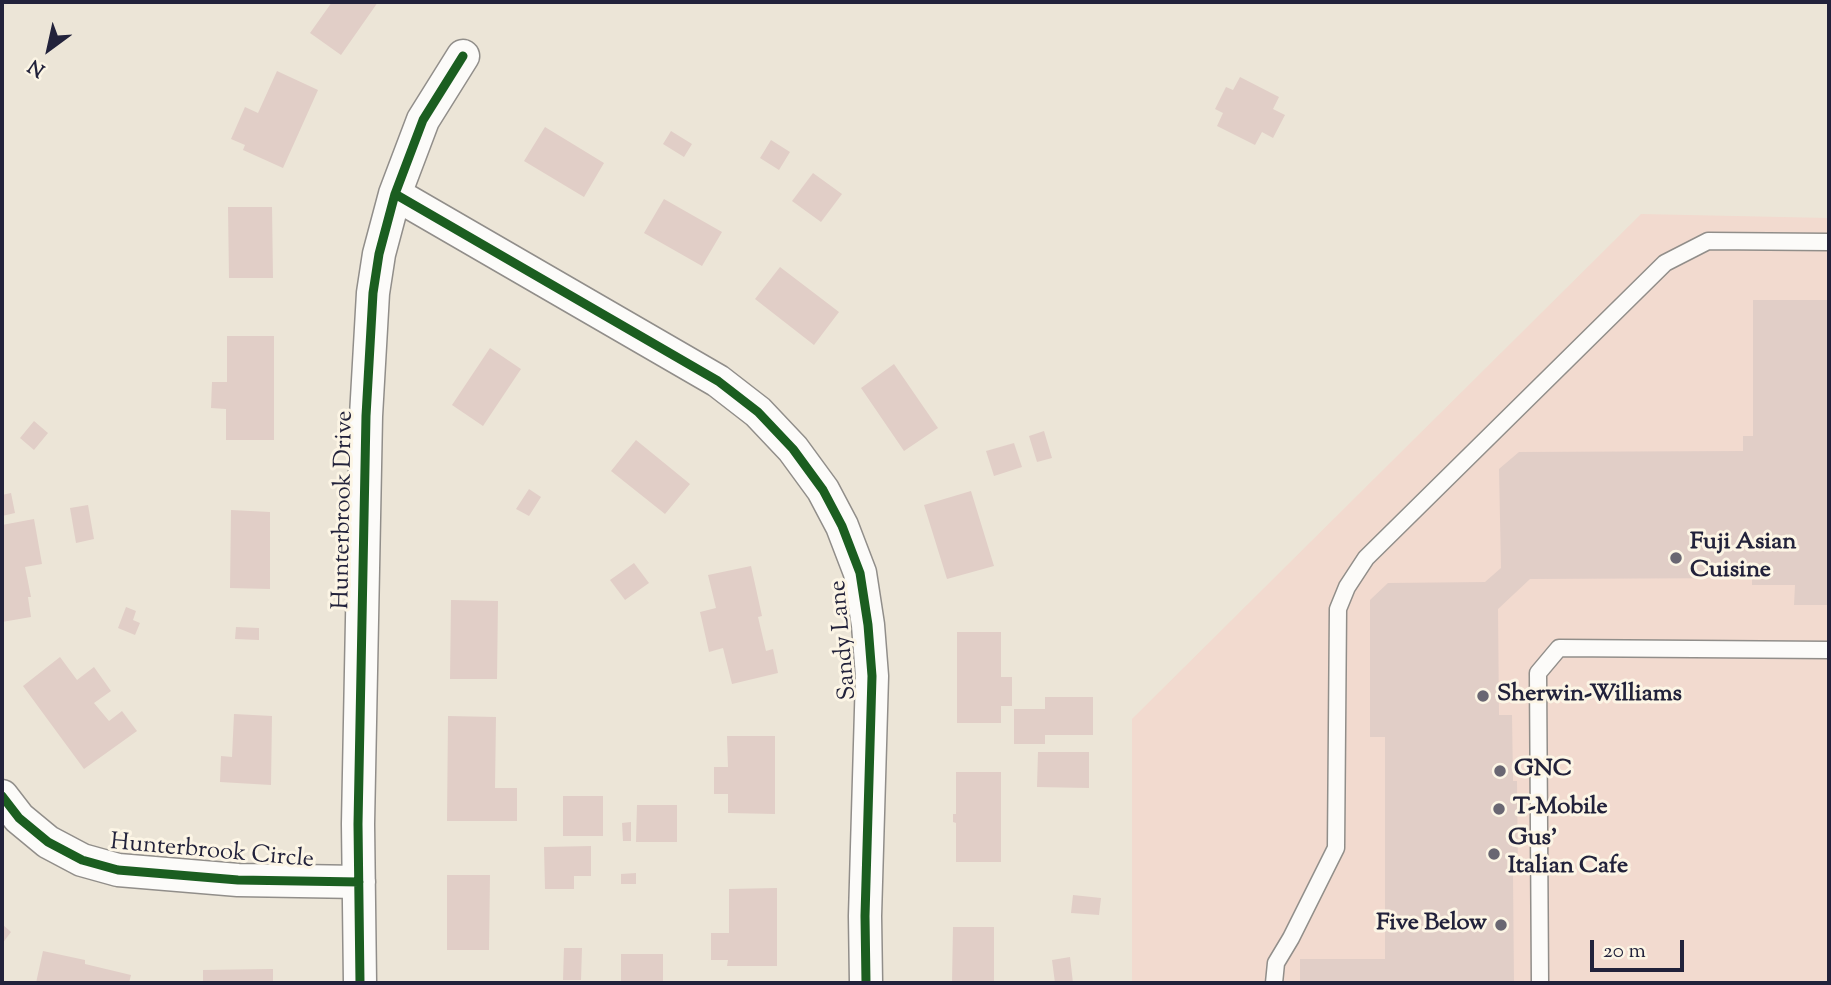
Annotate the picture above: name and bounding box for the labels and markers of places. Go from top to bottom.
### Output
place label: Fuji Asian Cuisine [1690,530,1796,586]
marker: Fuji Asian Cuisine [1668,550,1684,566]
place label: Sherwin-Williams [1497,682,1682,710]
marker: Sherwin-Williams [1475,688,1491,704]
place label: GNC [1514,757,1572,785]
marker: GNC [1492,763,1508,779]
place label: T-Mobile [1513,795,1608,823]
marker: T-Mobile [1491,801,1507,817]
place label: Gus' Italian Cafe [1508,826,1628,882]
marker: Gus' Italian Cafe [1486,846,1502,862]
place label: Five Below [1376,911,1487,939]
marker: Five Below [1493,917,1509,933]

